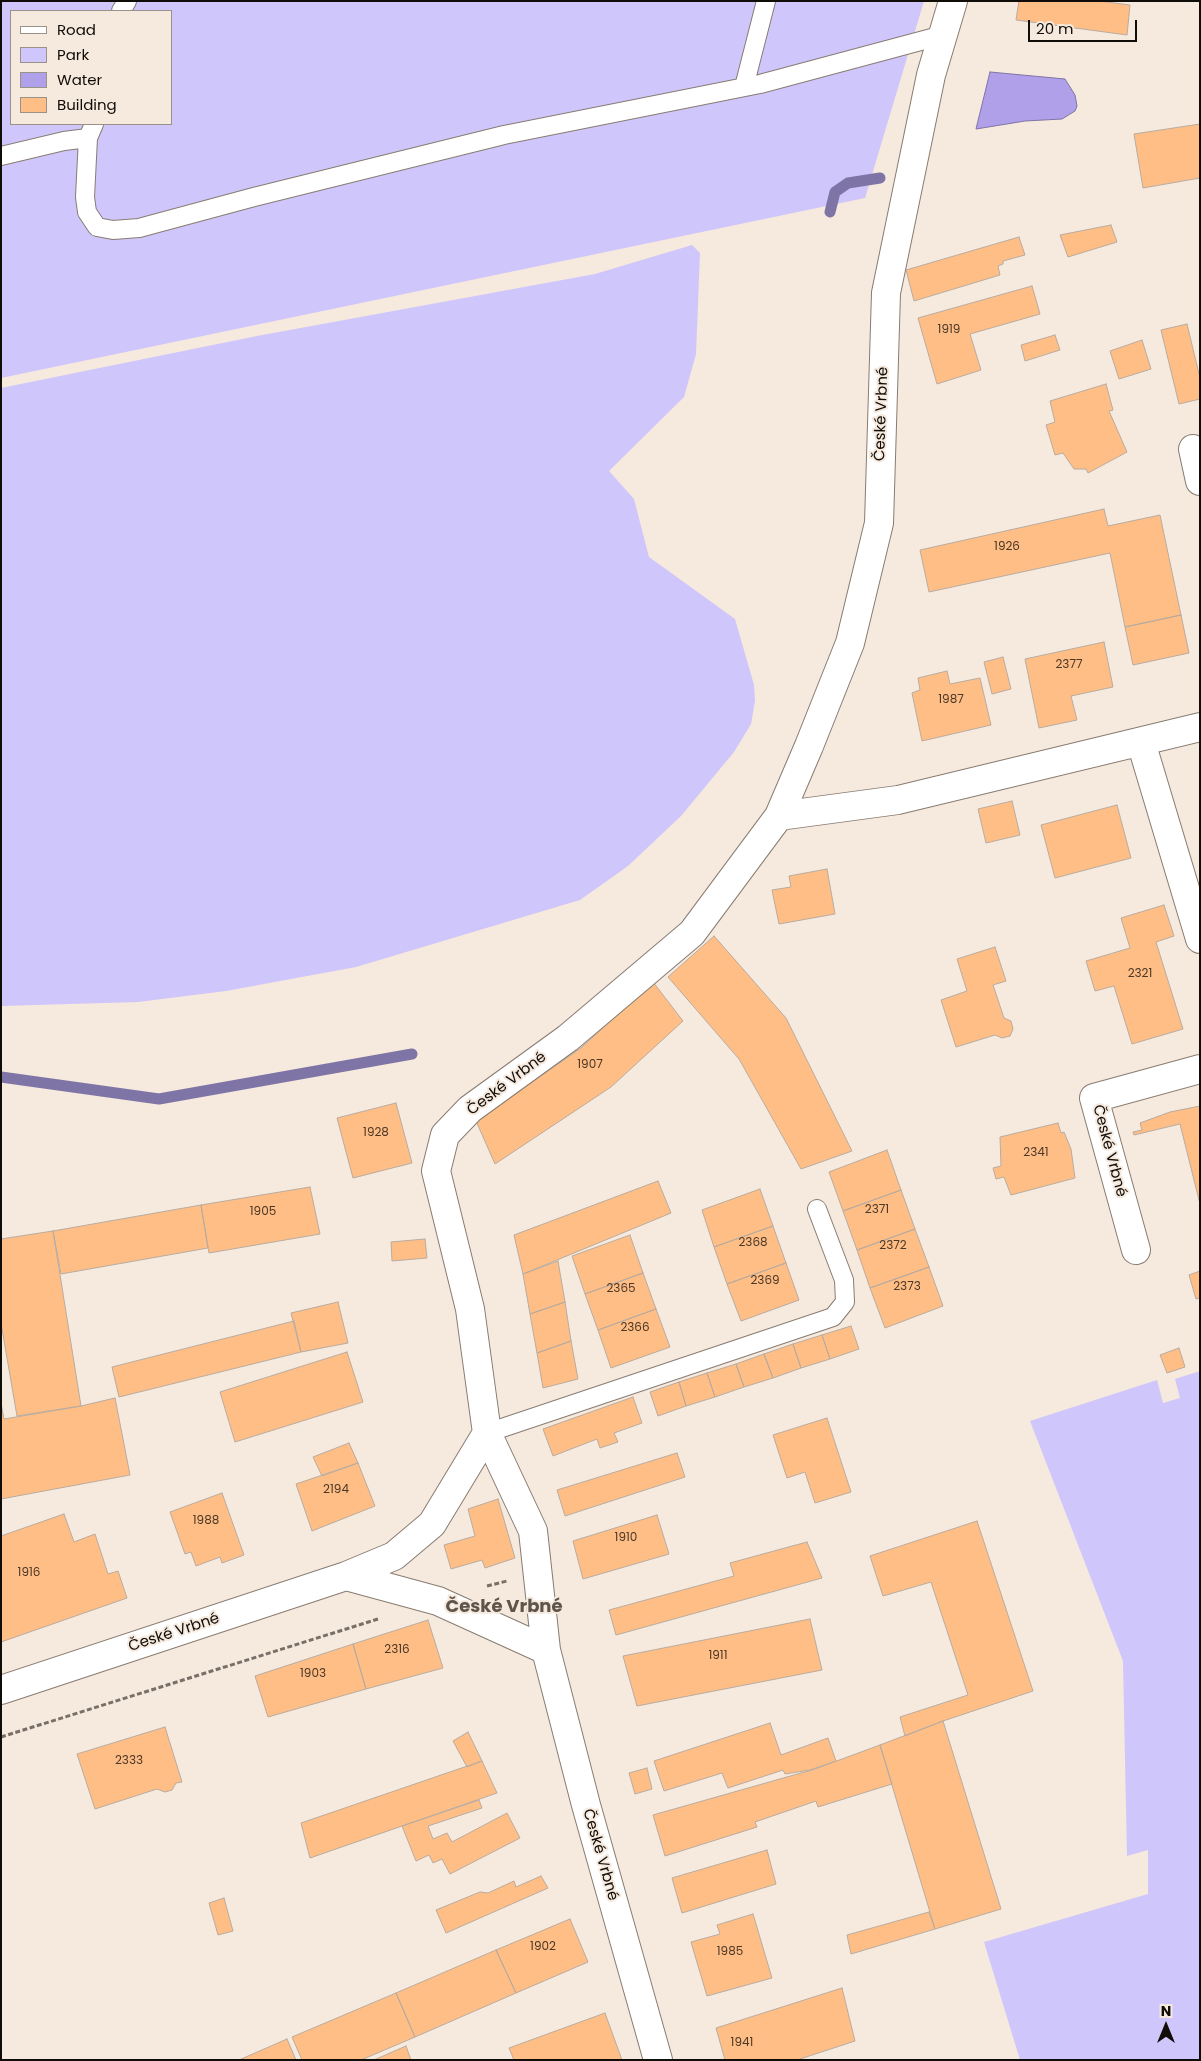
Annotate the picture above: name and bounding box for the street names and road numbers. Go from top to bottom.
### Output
street label: České Vrbné [871,366,893,462]
street label: České Vrbné [464,1048,550,1120]
street label: České Vrbné [1088,1103,1130,1199]
street label: České Vrbné [126,1610,222,1656]
street label: České Vrbné [578,1807,622,1903]

